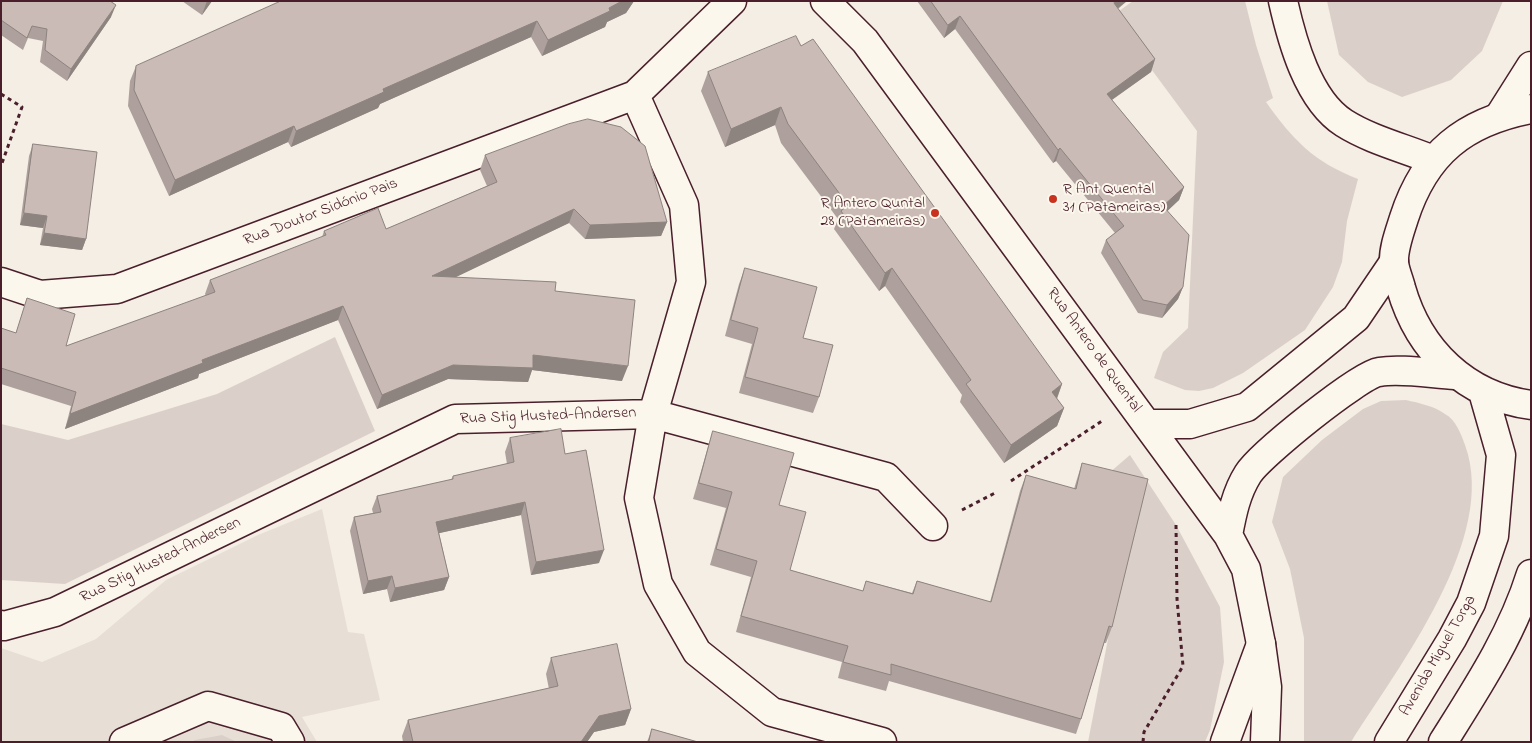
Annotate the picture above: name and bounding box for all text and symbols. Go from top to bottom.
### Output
street label: Rua Doutor Sidónio Pais [241,175,401,251]
place label: R Ant Quental 31 (Patameiras) [1063,180,1165,218]
marker: R Ant Quental 31 (Patameiras) [1047,193,1059,205]
place label: R Antero Quntal 28 (Patameiras) [820,194,925,232]
marker: R Antero Quntal 28 (Patameiras) [929,207,941,219]
street label: Rua Antero de Quental [1041,285,1145,417]
street label: Rua Stig Husted-Andersen [459,404,637,430]
street label: Rua Stig Husted-Andersen [77,514,245,608]
street label: Avenida Miguel Torga [1397,592,1481,720]

